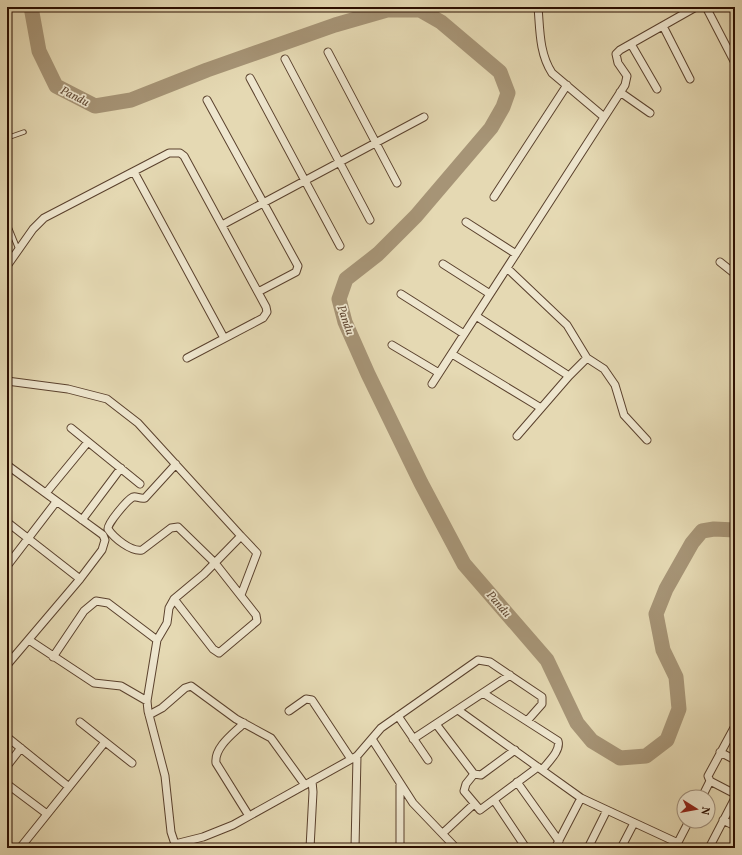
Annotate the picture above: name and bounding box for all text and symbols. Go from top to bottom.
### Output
water label: Pandu [57,83,92,111]
water label: Pandu [333,303,358,337]
water label: Pandu [482,588,514,621]
north arrow [676,789,716,829]
text: N [696,805,712,816]

